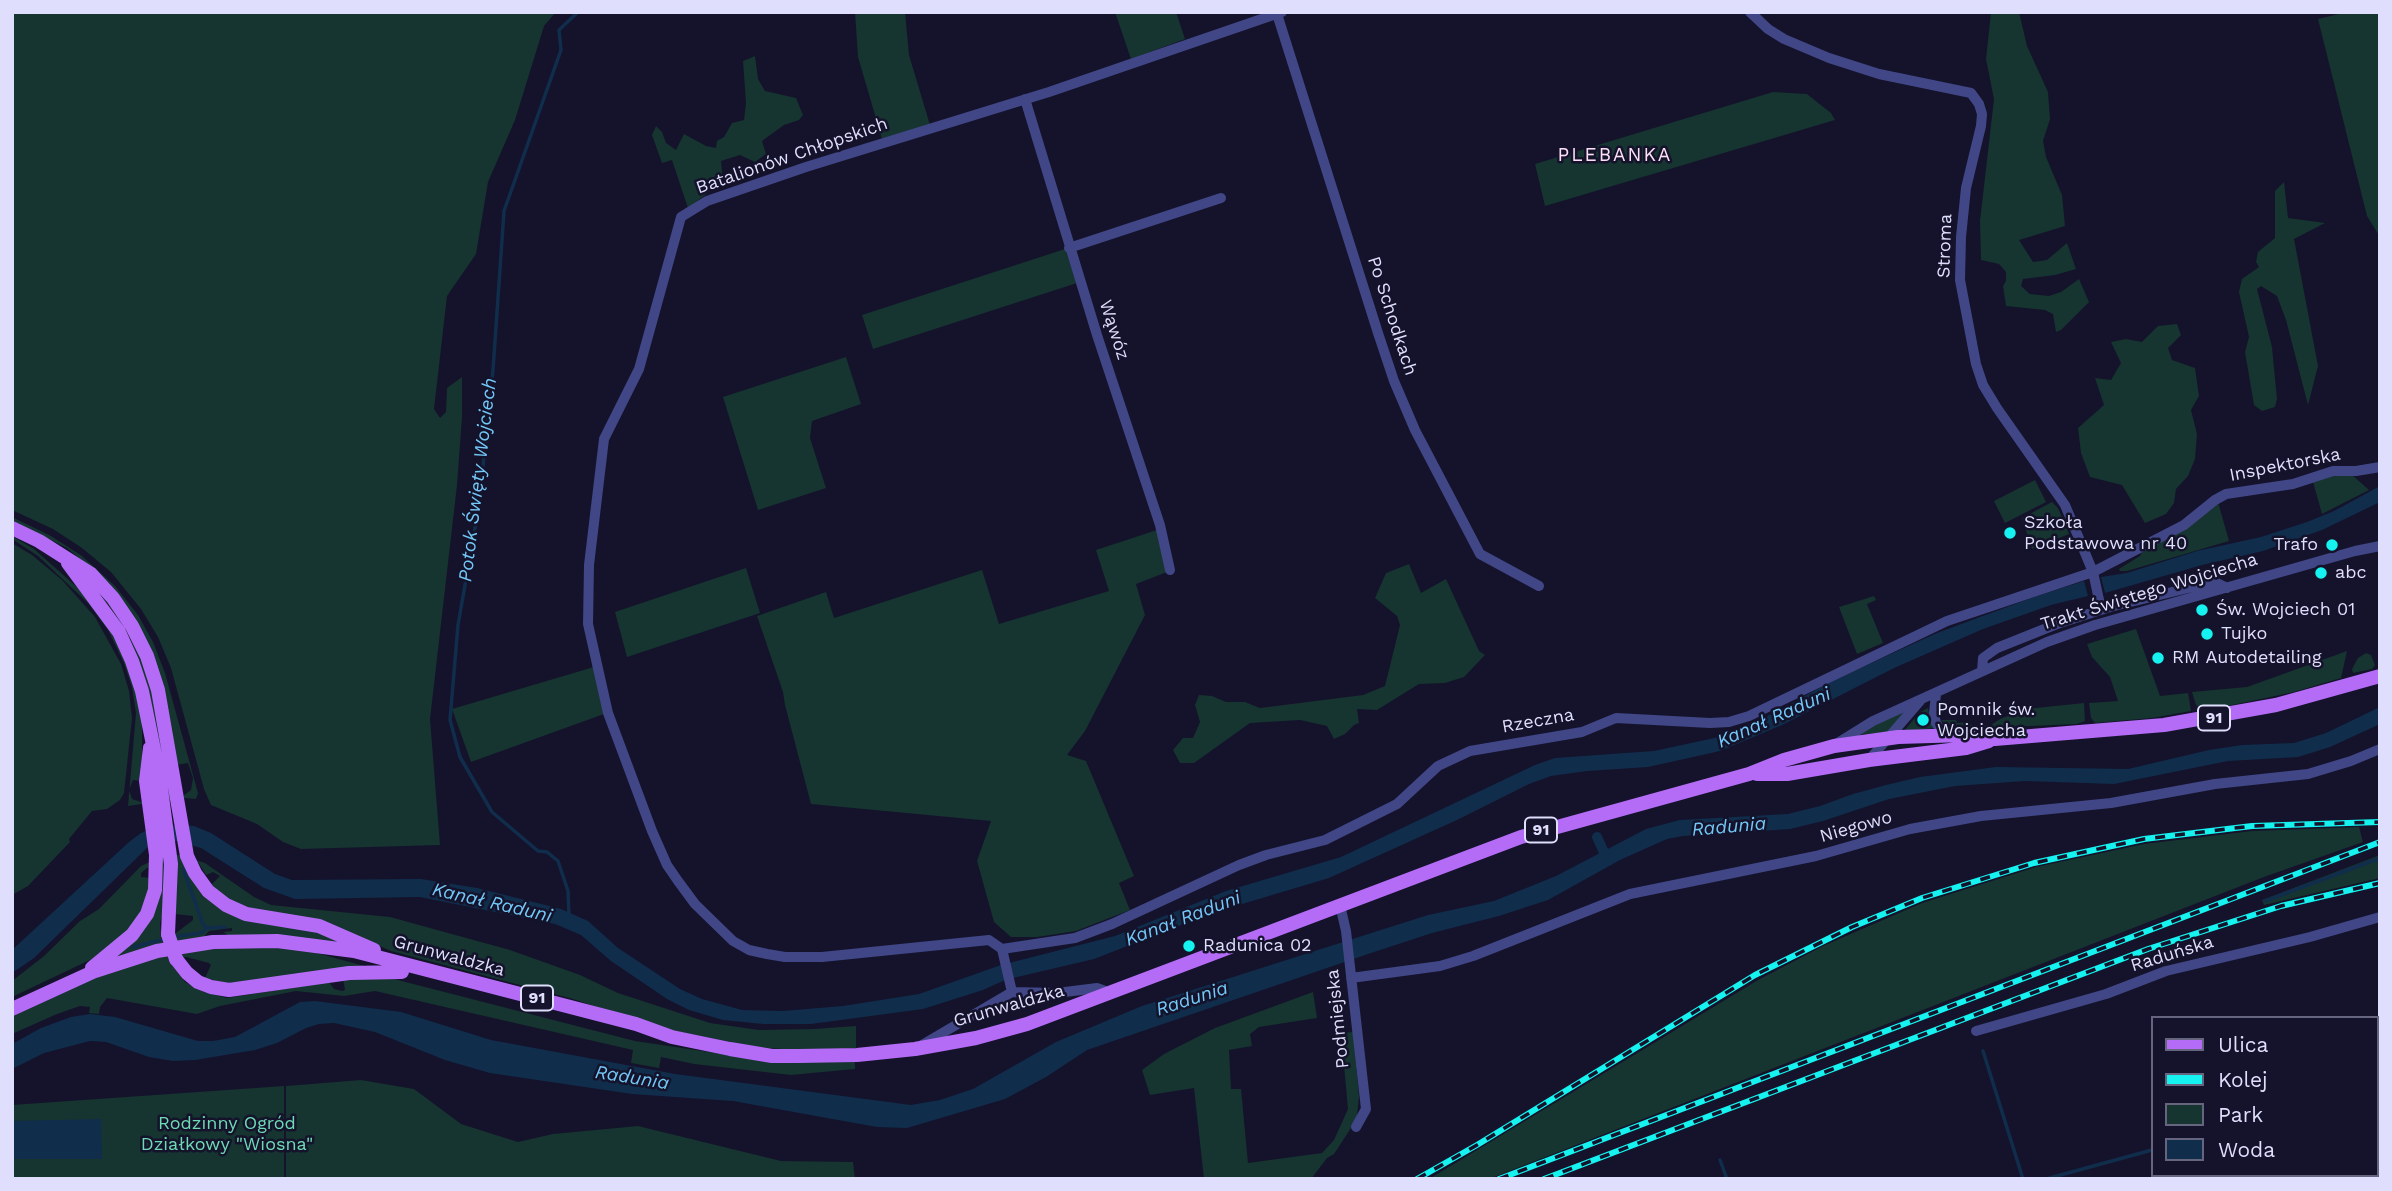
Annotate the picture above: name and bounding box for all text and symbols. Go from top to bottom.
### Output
street label: Batalionów Chłopskich [693,113,891,199]
district label: PLEBANKA [1559,144,1671,166]
street label: Stroma [1933,214,1957,278]
street label: Po Schodkach [1363,254,1421,378]
street label: Wąwóz [1094,297,1134,363]
water label: Potok Święty Wojciech [454,377,502,583]
street label: Inspektorska [2228,444,2342,486]
place label: Szkoła Podstawowa nr 40 [2024,512,2187,554]
marker: Szkoła Podstawowa nr 40 [2002,525,2018,541]
place label: Trafo [2274,534,2318,556]
marker: Trafo [2324,537,2340,553]
street label: Trakt Świętego Wojciecha [2038,549,2260,635]
place label: abc [2335,562,2367,584]
marker: abc [2313,565,2329,581]
place label: Św. Wojciech 01 [2216,599,2355,621]
marker: Św. Wojciech 01 [2194,602,2210,618]
place label: Tujko [2221,623,2267,645]
marker: Tujko [2199,626,2215,642]
place label: RM Autodetailing [2172,647,2322,669]
marker: RM Autodetailing [2150,650,2166,666]
water label: Kanał Raduni [1714,683,1834,753]
place label: Pomnik św. Wojciecha [1937,699,2035,742]
street label: Rzeczna [1500,704,1576,738]
road number: 91 [2198,706,2230,730]
marker: Pomnik św. Wojciecha [1915,712,1931,728]
street label: Niegowo [1817,806,1895,848]
water label: Radunia [1691,812,1767,842]
road number: 91 [1525,818,1557,842]
water label: Kanał Raduni [430,878,554,928]
water label: Kanał Raduni [1122,887,1244,951]
street label: Grunwaldzka [391,931,507,981]
street label: Raduńska [2128,931,2216,977]
place label: Radunica 02 [1203,935,1312,957]
marker: Radunica 02 [1181,938,1197,954]
street label: Podmiejska [1322,968,1354,1070]
water label: Radunia [1153,977,1231,1021]
street label: Grunwaldzka [951,980,1067,1032]
road number: 91 [521,986,553,1010]
legend [2150,1016,2378,1177]
text: Ulica [2218,1032,2268,1057]
water label: Radunia [593,1061,671,1095]
text: Kolej [2218,1067,2268,1092]
text: Park [2218,1102,2263,1127]
park label: Rodzinny Ogród Działkowy "Wiosna" [141,1113,313,1156]
text: Woda [2218,1137,2275,1162]

